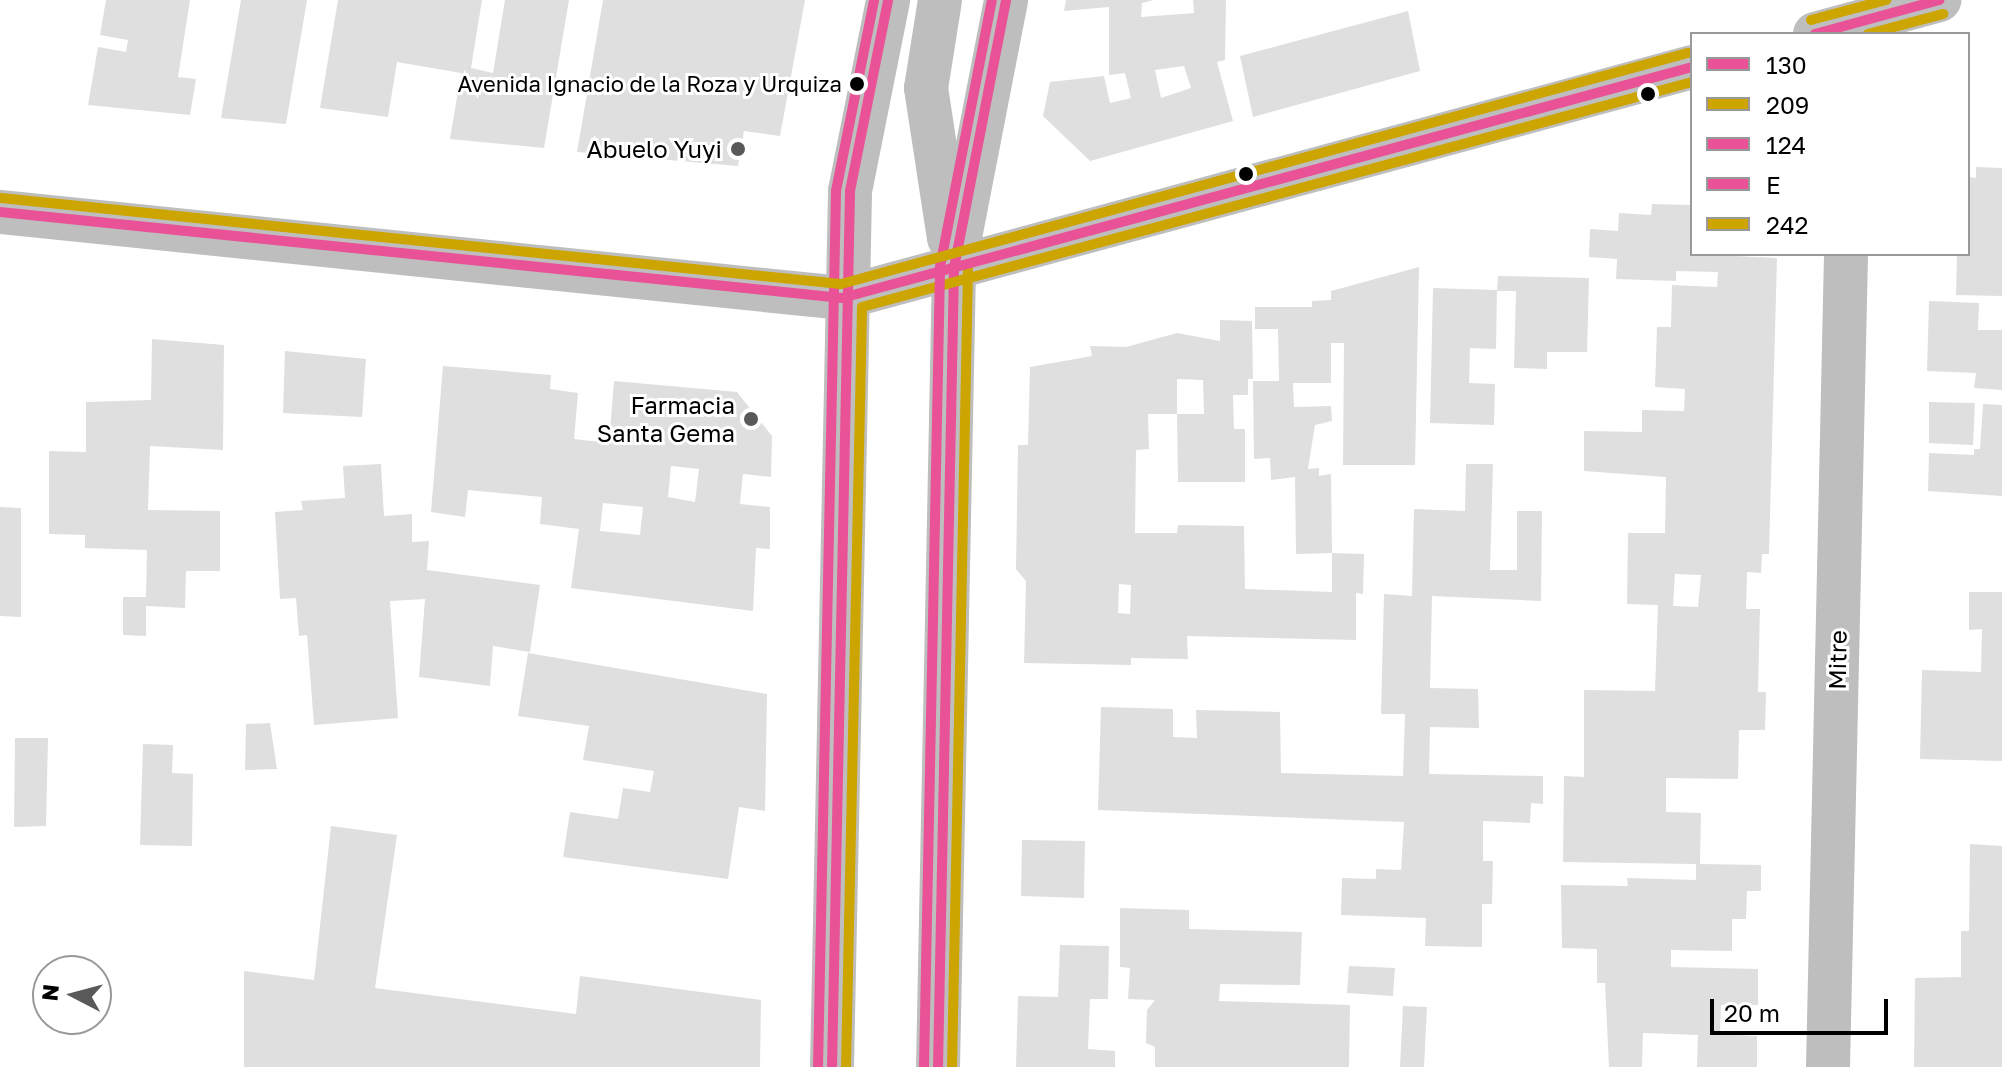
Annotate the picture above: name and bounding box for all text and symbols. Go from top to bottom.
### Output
legend [1690,32,1970,256]
text: 130 [1766,50,1807,79]
place label: Avenida Ignacio de la Roza y Urquiza [458,71,842,97]
marker: Avenida Ignacio de la Roza y Urquiza [849,76,865,92]
unlabelled marker [1640,86,1656,102]
text: 209 [1766,90,1809,119]
text: 124 [1766,130,1806,159]
place label: Abuelo Yuyi [587,135,722,163]
marker: Abuelo Yuyi [729,140,747,158]
unlabelled marker [1238,166,1254,182]
text: E [1766,170,1781,199]
text: 242 [1766,210,1808,239]
place label: Farmacia Santa Gema [597,391,735,447]
marker: Farmacia Santa Gema [742,410,760,428]
street label: Mitre [1822,630,1852,690]
north arrow [32,955,112,1035]
text: N [35,983,64,1002]
scale bar [1714,983,1892,1033]
text: 20 m [1724,998,1780,1027]

